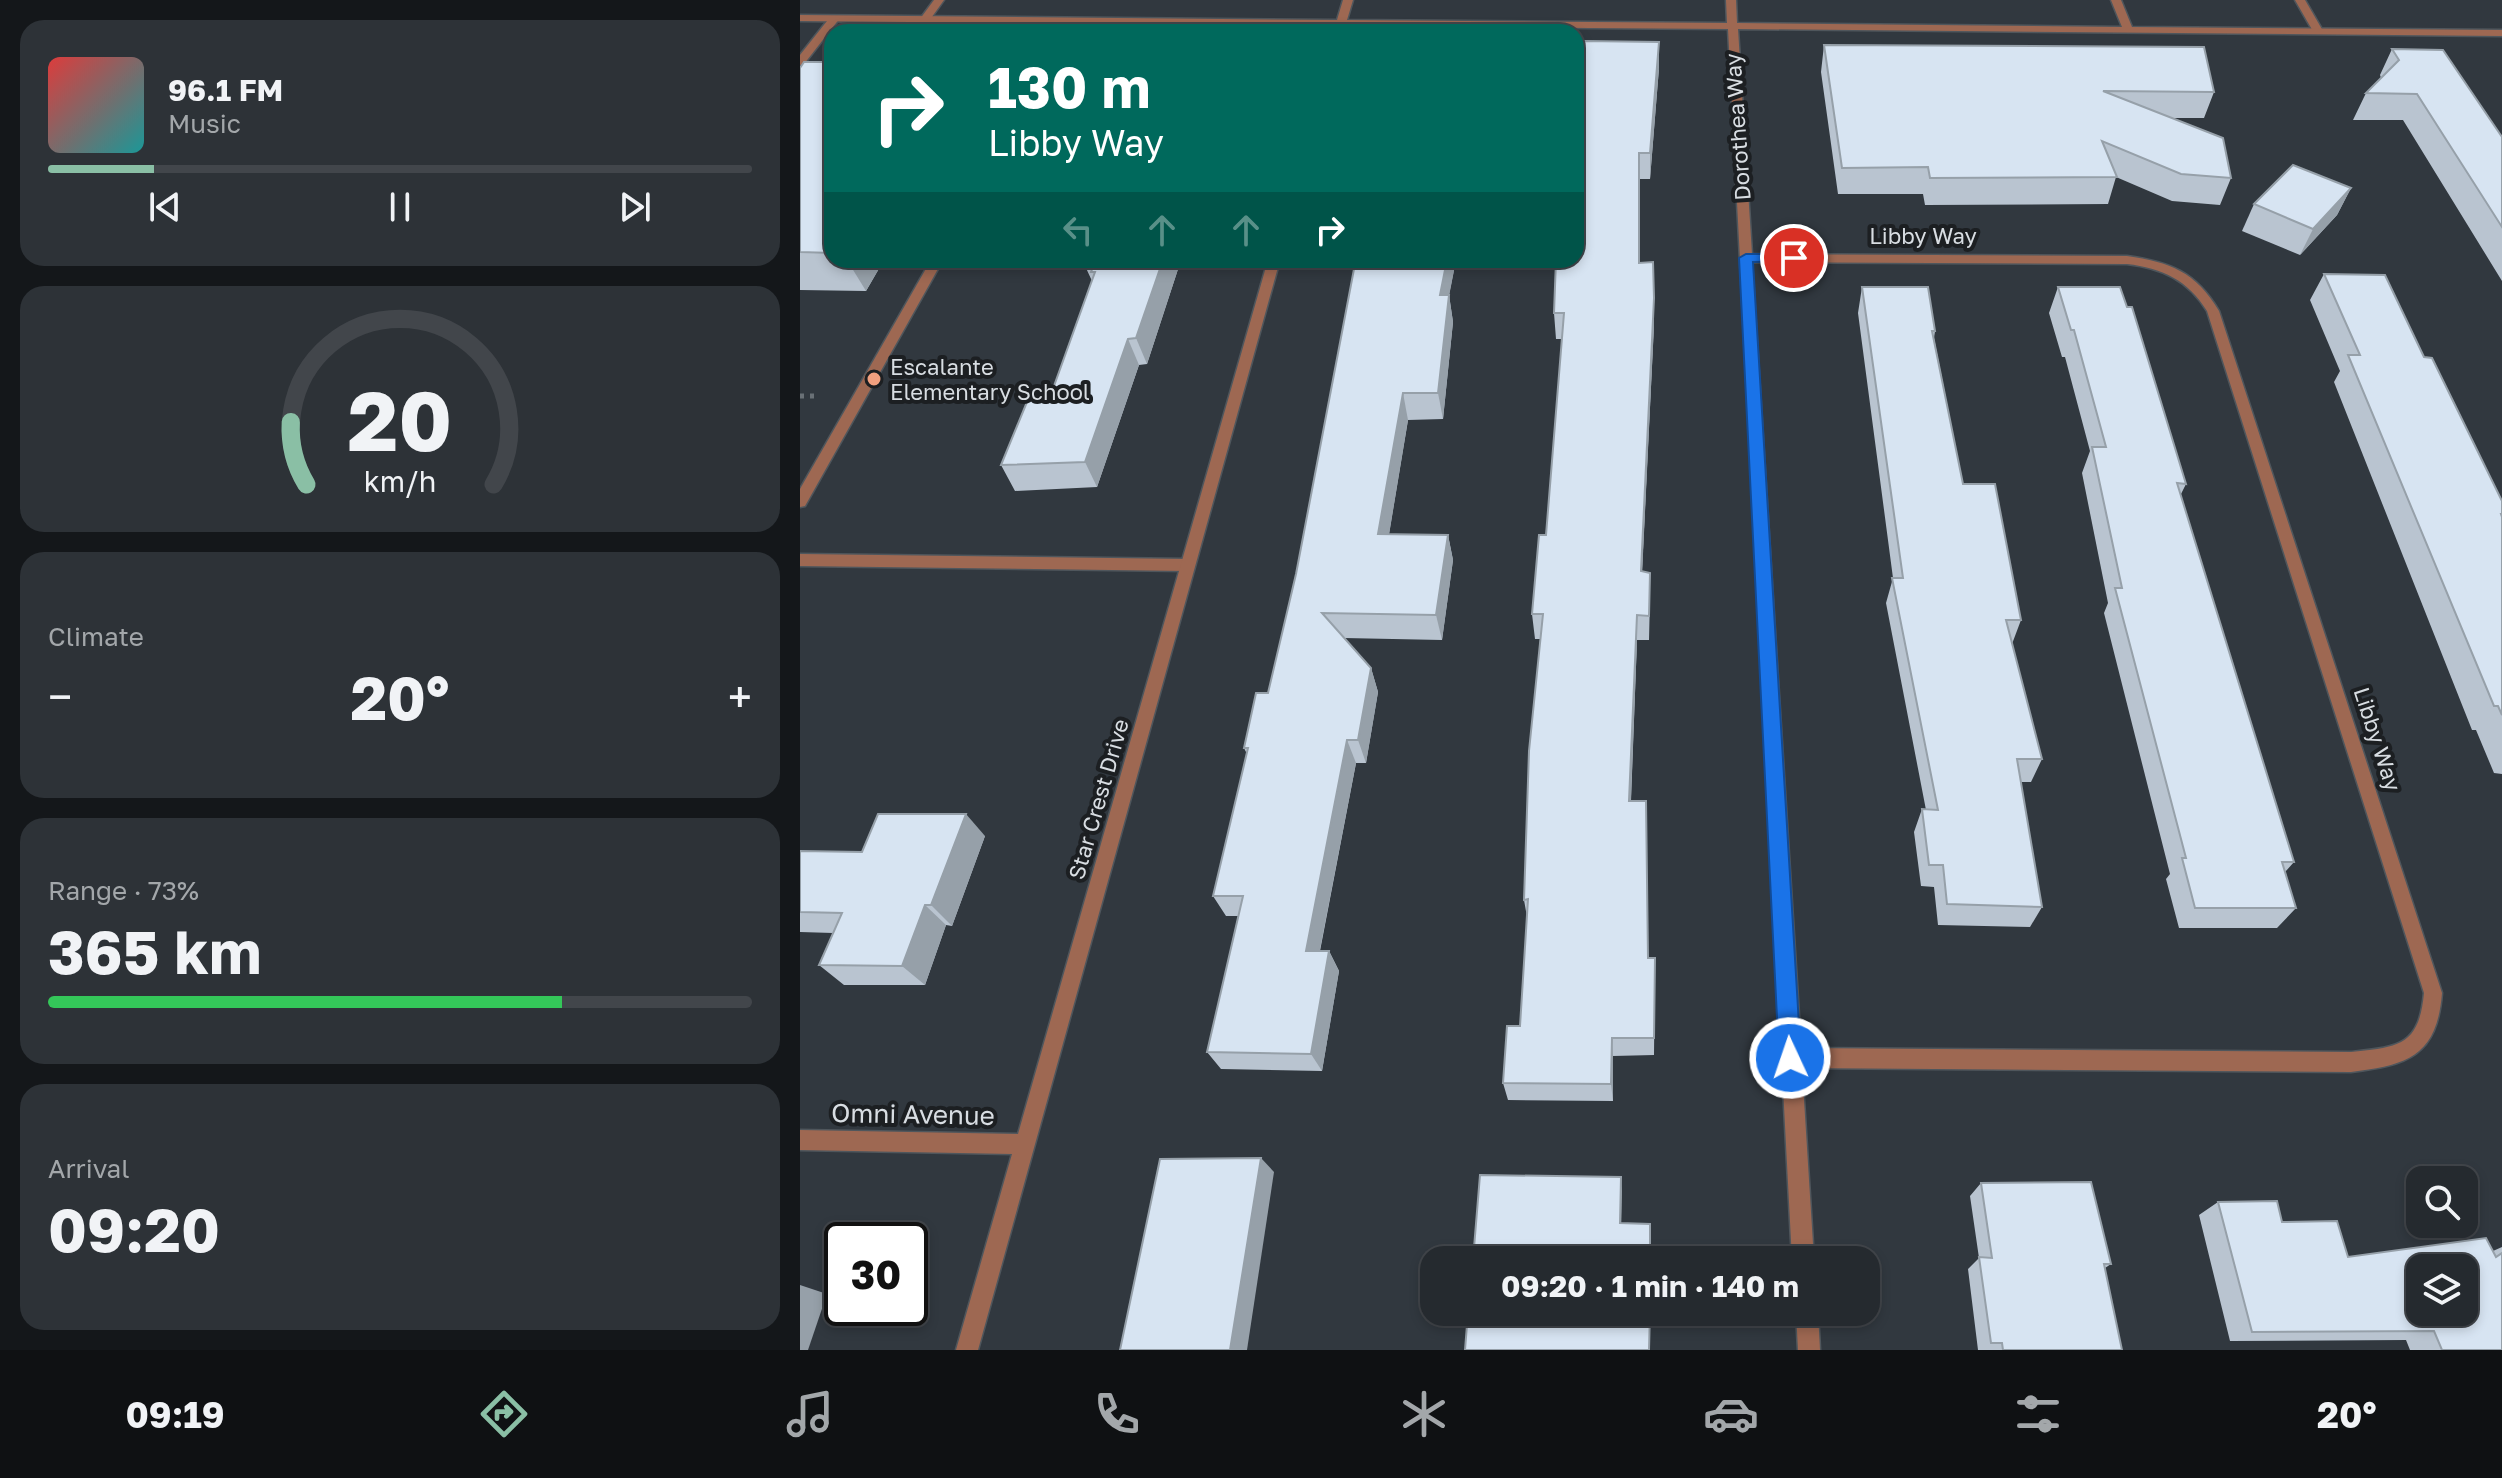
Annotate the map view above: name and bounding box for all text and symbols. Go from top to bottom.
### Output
street label: Dorothea Way [1718,52,1756,202]
text: 130 m [988,53,1150,120]
icon: right [856,56,960,160]
text: 96.1 FM [168,72,283,108]
text: Music [168,108,241,139]
text: Libby Way [988,121,1164,164]
icon: previous [143,185,187,229]
icon: pause [378,185,422,229]
icon: next [613,185,657,229]
icon: left [1056,208,1100,252]
icon: ahead [1140,208,1184,252]
icon: ahead [1224,208,1268,252]
icon: right [1308,208,1352,252]
street label: Libby Way [1869,222,1977,249]
pin [1760,224,1828,292]
icon: arrive [1772,236,1816,280]
place label: Escalante Elementary School [890,353,1090,405]
text: 20 [348,369,452,469]
marker: Escalante Elementary School [865,370,883,388]
text: km/h [364,464,436,498]
text: Climate [48,621,144,652]
text: 20° [351,661,450,733]
text: − [48,670,72,723]
text: + [728,670,752,723]
street label: Libby Way [2349,684,2407,794]
street label: Star Crest Drive [1062,716,1134,882]
text: Range · 73% [48,875,199,906]
text: 365 km [48,915,262,987]
position arrow [1748,1016,1832,1100]
street label: Omni Avenue [831,1097,995,1131]
text: Arrival [48,1153,129,1184]
map controls [2406,1166,2478,1326]
button: search [2406,1166,2478,1238]
text: 09:20 [48,1193,220,1265]
speed limit sign: 30 [824,1222,928,1326]
button: layers [2406,1254,2478,1326]
text: 09:20 · 1 min · 140 m [1501,1268,1799,1304]
icon: directions [476,1386,532,1442]
icon: music [782,1386,838,1442]
icon: phone [1089,1386,1145,1442]
icon: climate [1396,1386,1452,1442]
icon: car [1703,1386,1759,1442]
icon: filters [2010,1386,2066,1442]
text: 09:19 [125,1393,225,1436]
text: 20° [2317,1393,2377,1436]

